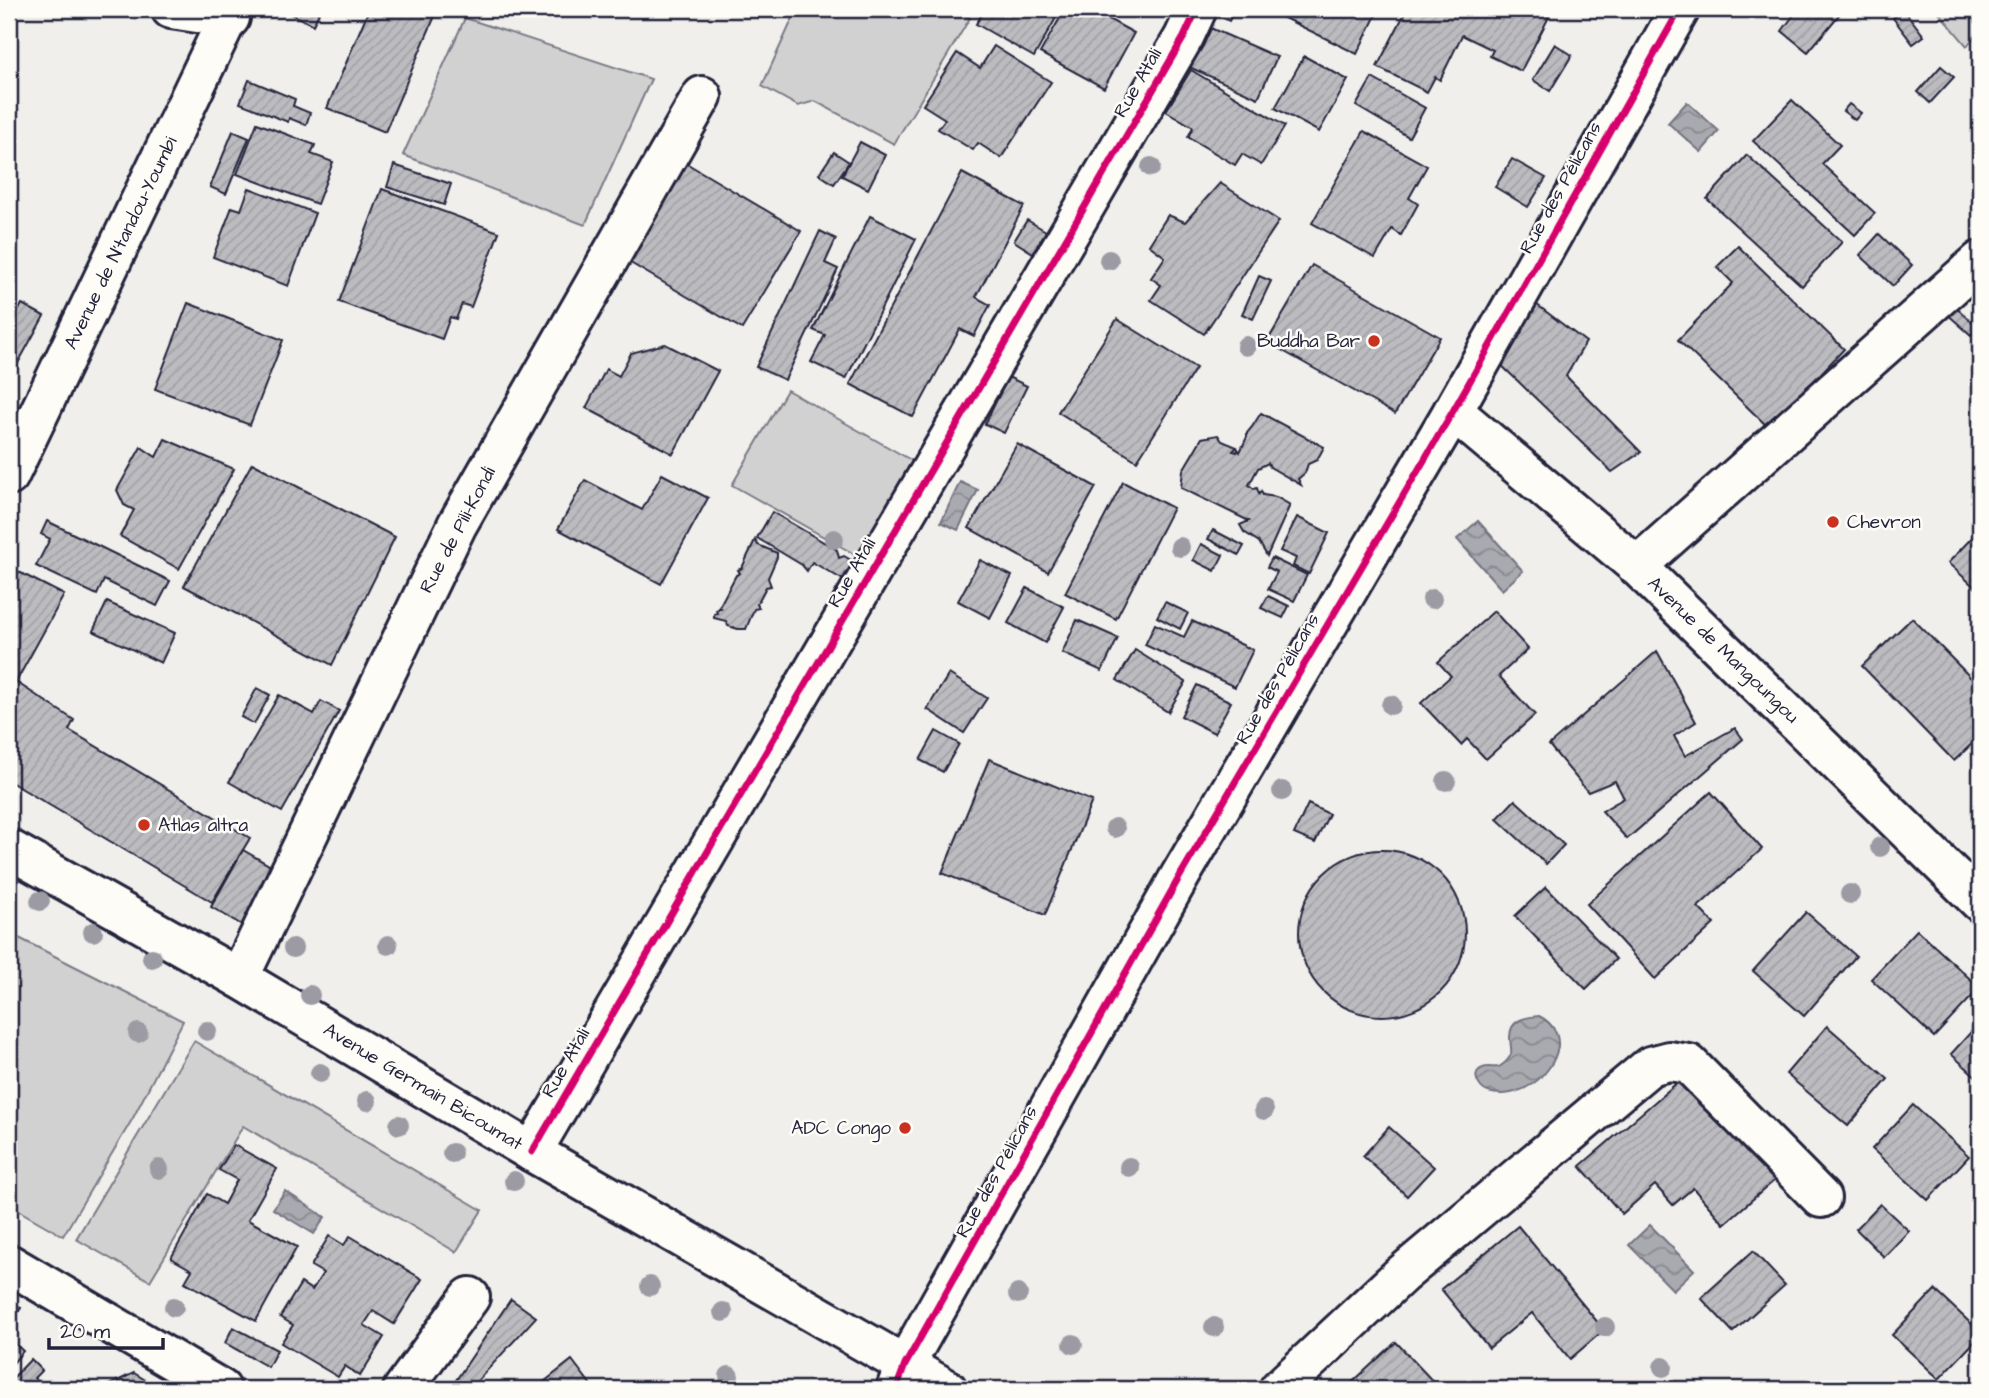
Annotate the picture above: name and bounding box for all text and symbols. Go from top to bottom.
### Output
street label: Rue Atali [1107,43,1169,123]
street label: Rue des Pélicans [1514,117,1608,259]
street label: Avenue de N'tandou-Youmbi [58,132,184,354]
place label: Buddha Bar [1257,328,1361,355]
marker: Buddha Bar [1366,333,1382,349]
street label: Rue de Pili-Kondi [413,462,503,598]
place label: Chevron [1847,509,1921,536]
marker: Chevron [1825,514,1841,530]
street label: Rue Atali [821,533,883,613]
street label: Avenue de Mangoungou [1640,570,1805,731]
street label: Rue des Pélicans [1230,608,1326,750]
place label: Atlas altra [158,812,248,839]
marker: Atlas altra [136,817,152,833]
street label: Avenue Germain Bicoumat [318,1017,528,1158]
street label: Rue Atali [535,1023,597,1103]
street label: Rue des Pélicans [950,1101,1044,1243]
place label: ADC Congo [791,1115,891,1143]
marker: ADC Congo [897,1120,913,1136]
scale bar [49,1307,163,1351]
text: 20 m [60,1317,111,1346]

